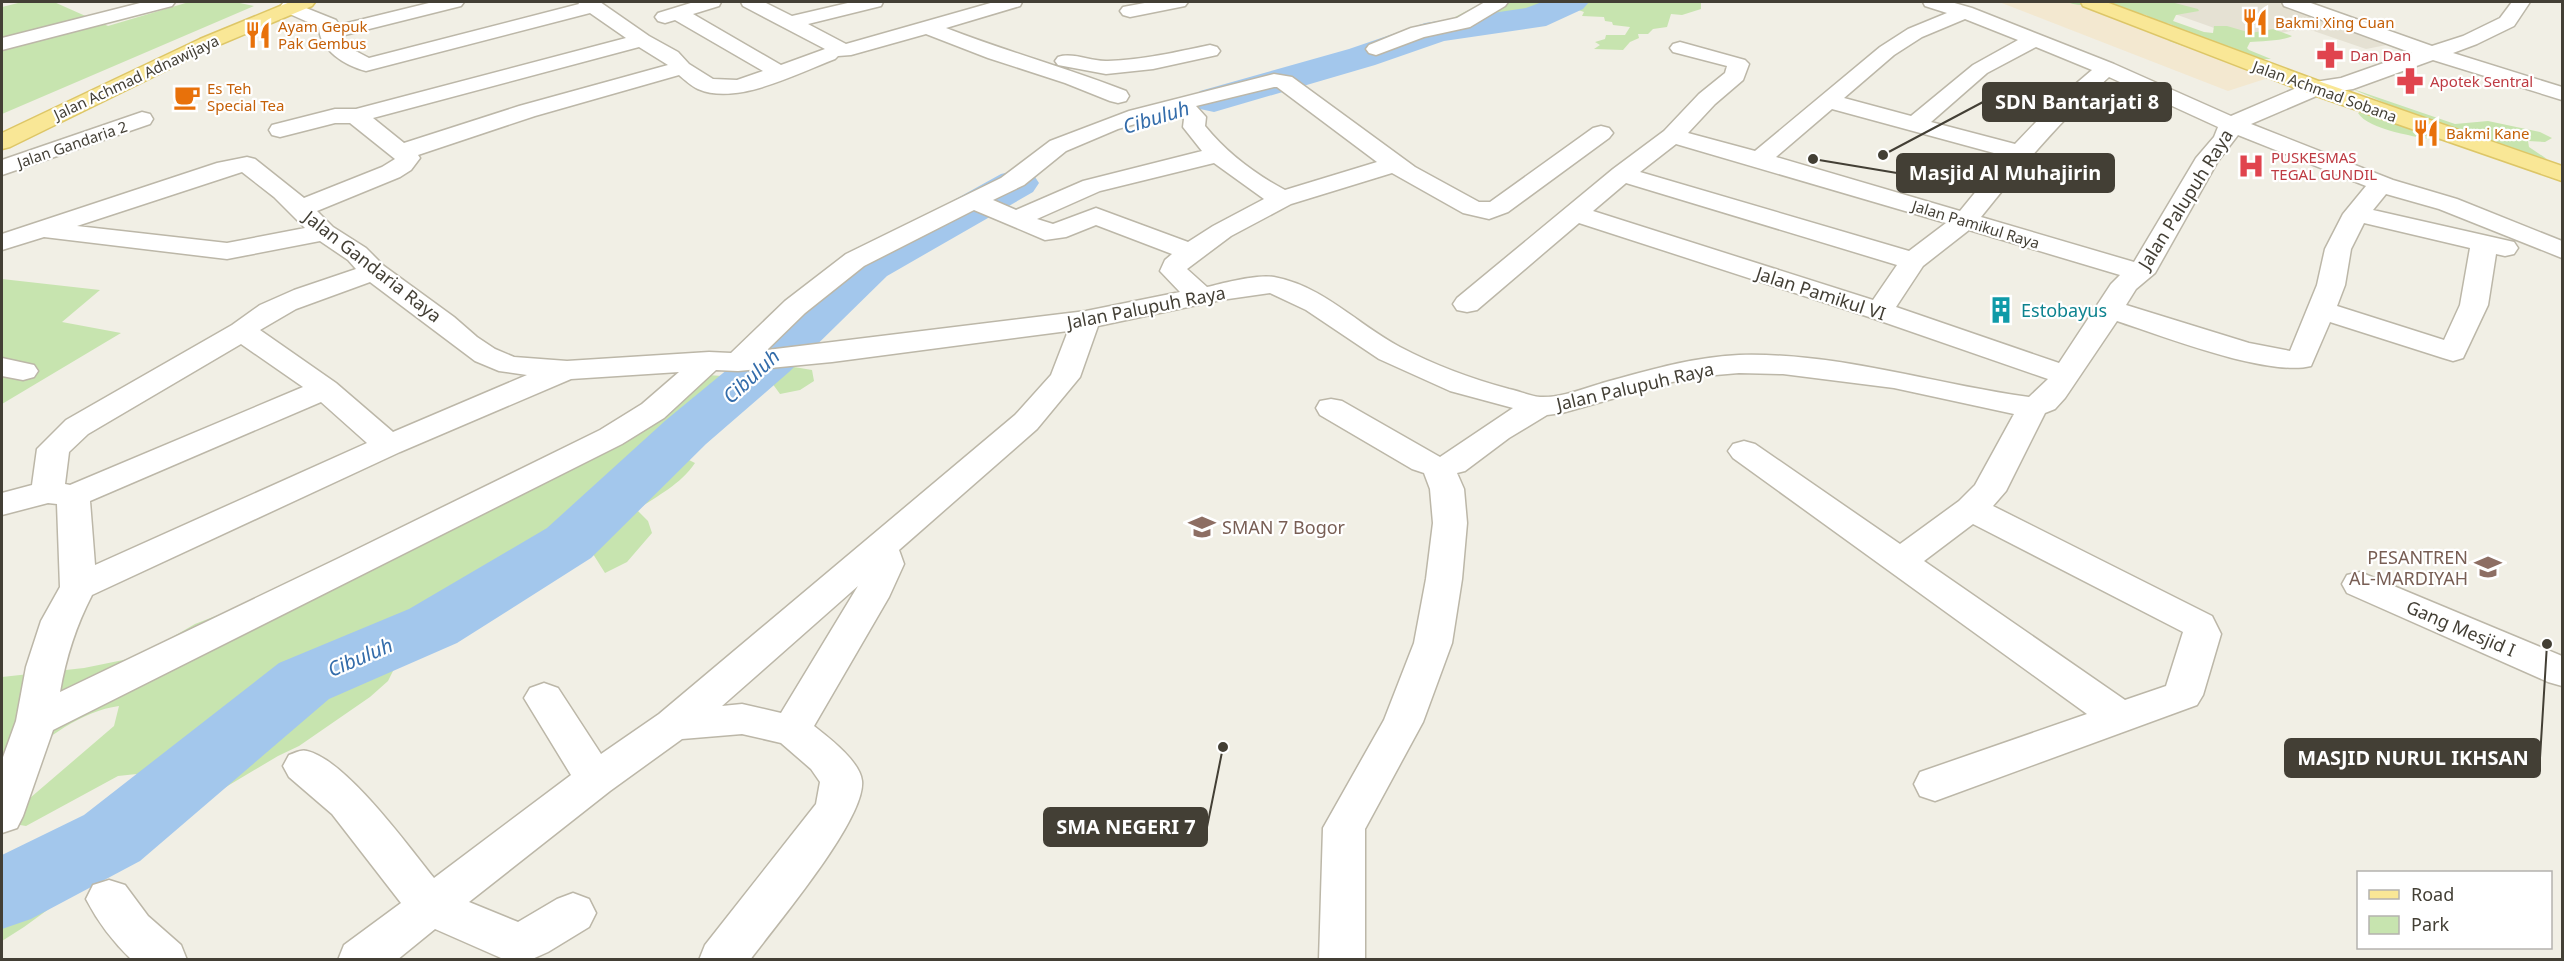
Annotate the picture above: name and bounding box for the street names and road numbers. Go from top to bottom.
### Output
street label: Jalan Achmad Adnawijaya [48,30,222,125]
street label: Jalan Achmad Sobana [2248,55,2400,126]
street label: Jalan Gandaria 2 [12,116,130,173]
street label: Jalan Palupuh Raya [2131,124,2238,275]
street label: Jalan Pamikul Raya [1908,195,2042,253]
street label: Jalan Gandaria Raya [298,203,447,327]
street label: Jalan Pamikul VI [1751,260,1889,325]
street label: Jalan Palupuh Raya [1063,280,1227,335]
street label: Jalan Palupuh Raya [1552,356,1716,416]
street label: Gang Mesjid I [2403,594,2519,662]

